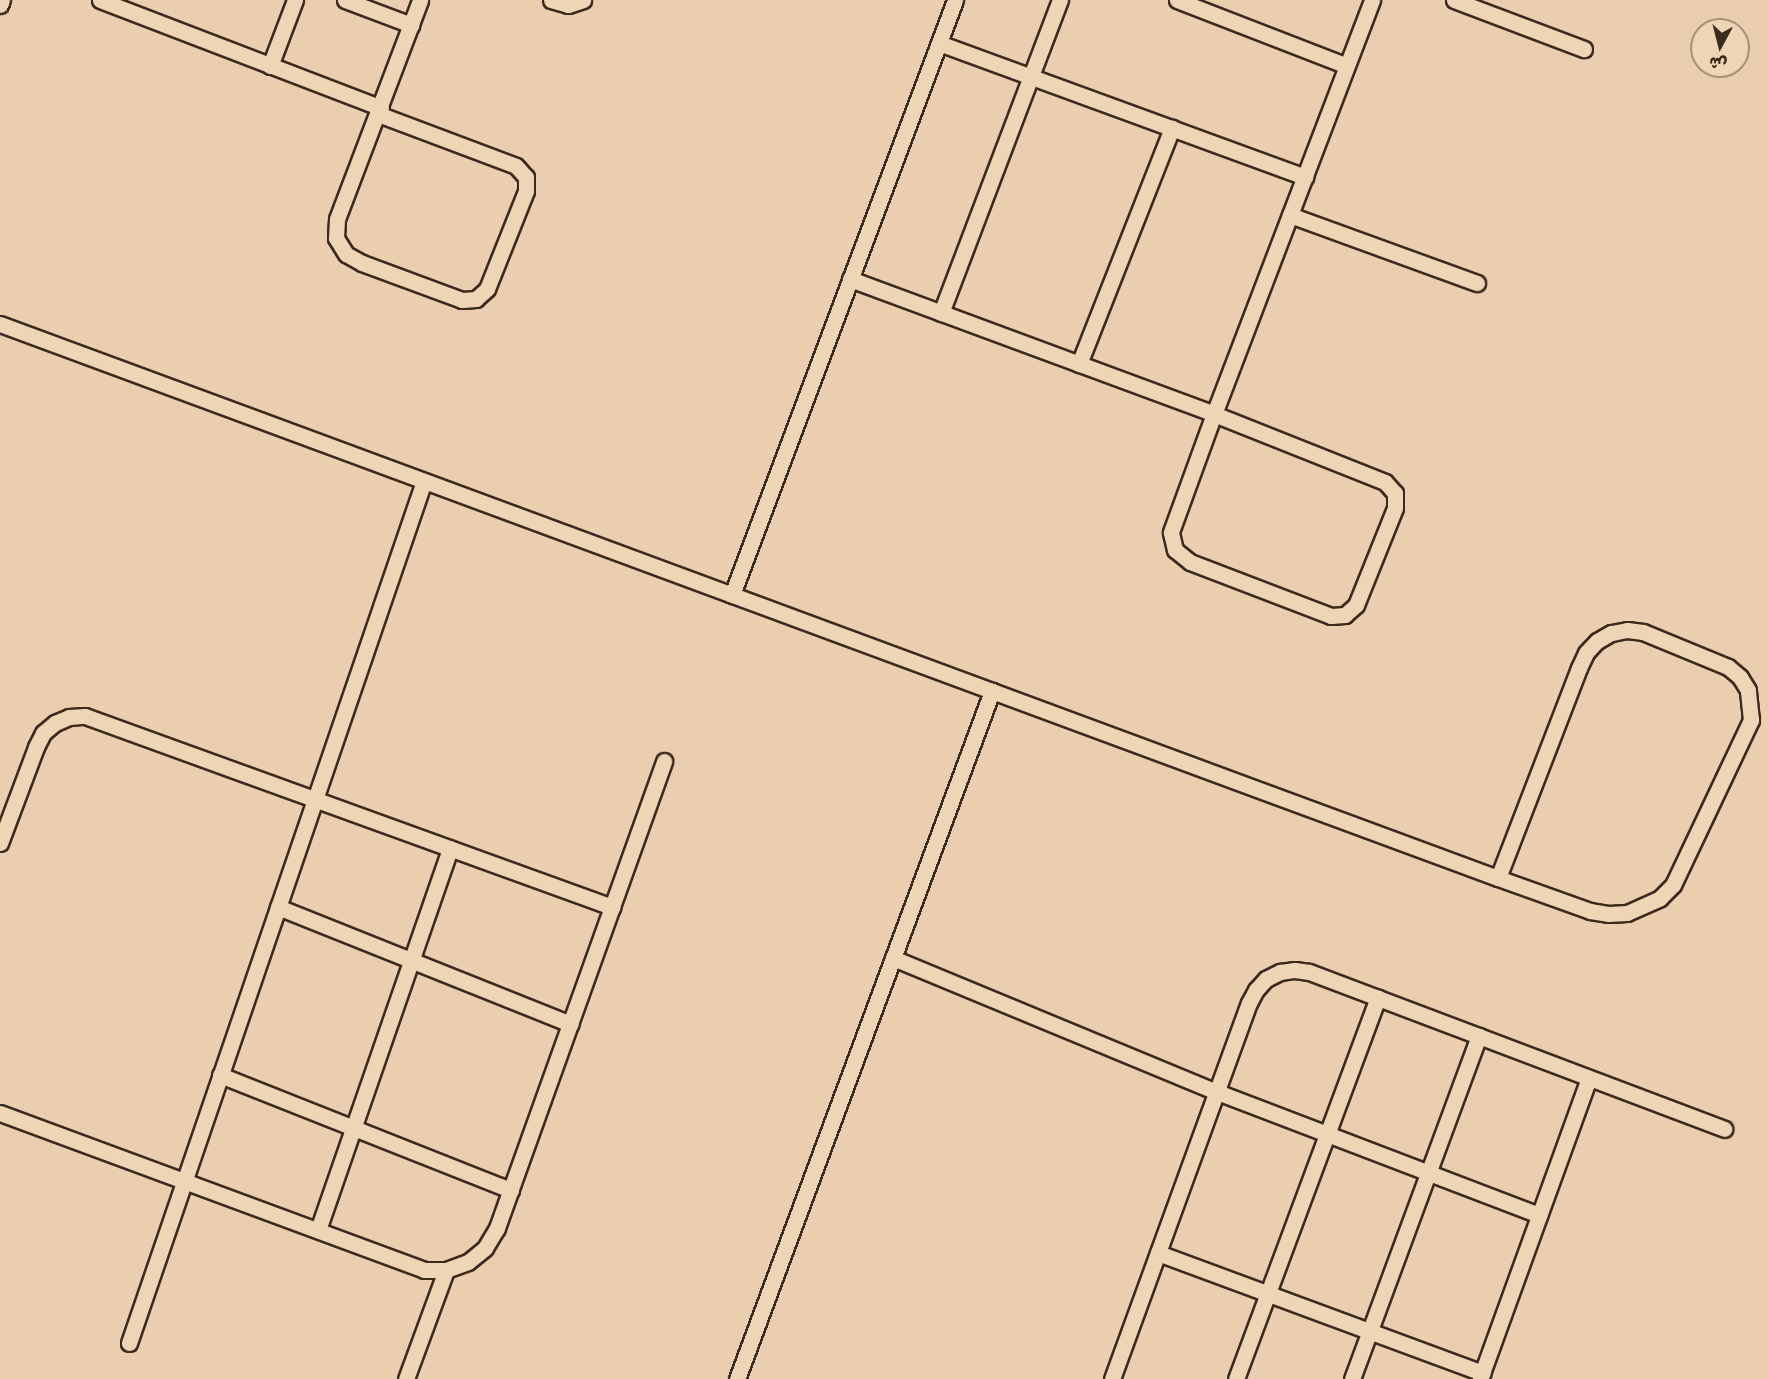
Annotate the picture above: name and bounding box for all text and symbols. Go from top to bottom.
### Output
north arrow [1690,18,1750,78]
text: ش [1708,53,1728,75]

